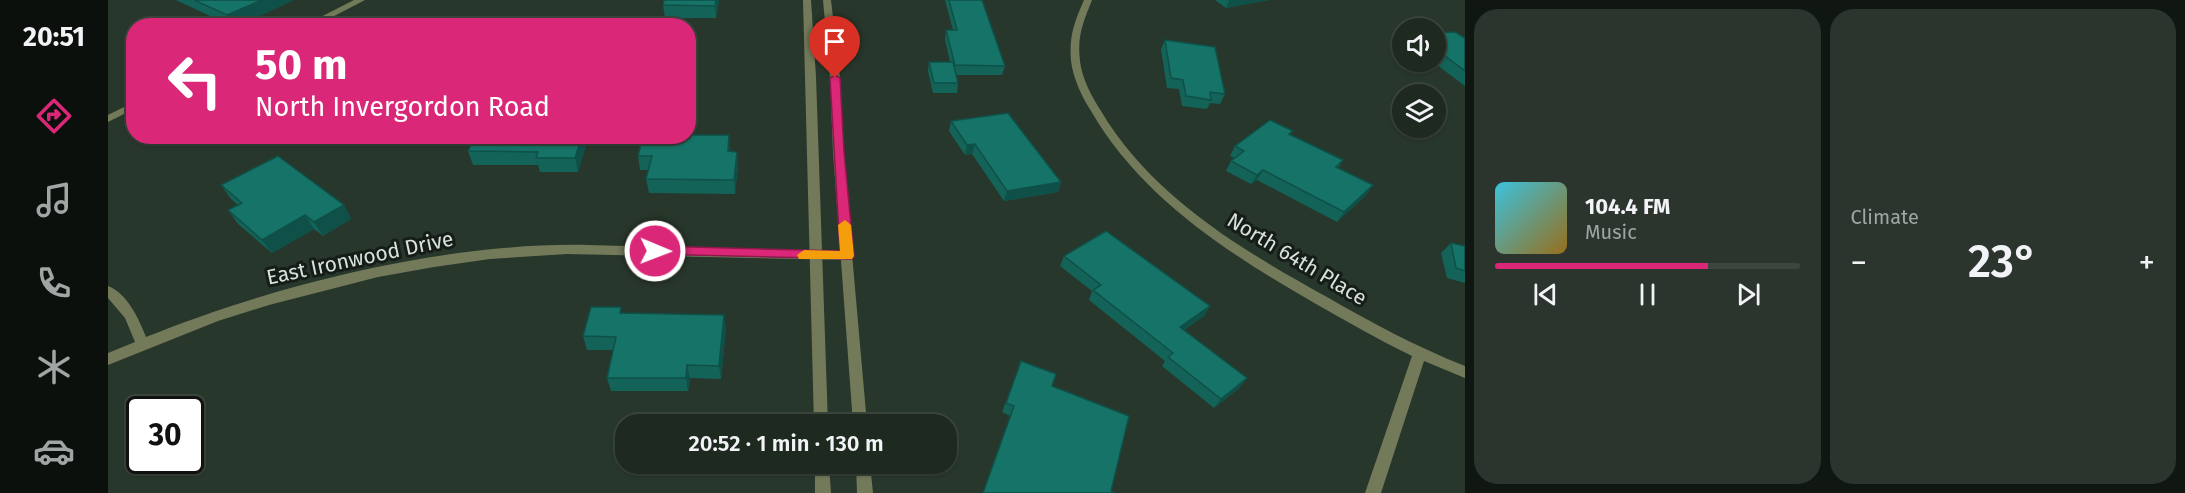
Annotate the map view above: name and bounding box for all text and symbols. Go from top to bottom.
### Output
pin [809,16,860,78]
map controls [1392,18,1446,138]
button: sound [1392,18,1446,72]
text: 20:51 [23,21,85,53]
icon: arrive [818,25,851,58]
text: 50 m [255,40,348,90]
icon: left [156,42,234,120]
button: layers [1392,84,1446,138]
text: North Invergordon Road [255,91,550,123]
icon: directions [33,95,75,137]
icon: music [33,179,75,221]
text: 104.4 FM [1585,193,1670,220]
text: Climate [1851,205,1919,229]
street label: North 64th Place [1222,207,1372,311]
position arrow [623,219,687,283]
text: Music [1585,220,1637,244]
street label: East Ironwood Drive [264,225,456,291]
text: 23° [1968,235,2037,289]
text: − [1851,243,1867,283]
text: + [2139,243,2155,283]
icon: phone [33,262,75,304]
icon: previous [1529,278,1562,311]
icon: pause [1631,278,1664,311]
icon: next [1732,278,1765,311]
icon: climate [33,346,75,388]
speed limit sign: 30 [126,396,204,474]
icon: car [33,430,75,472]
text: 20:52 · 1 min · 130 m [688,430,884,457]

